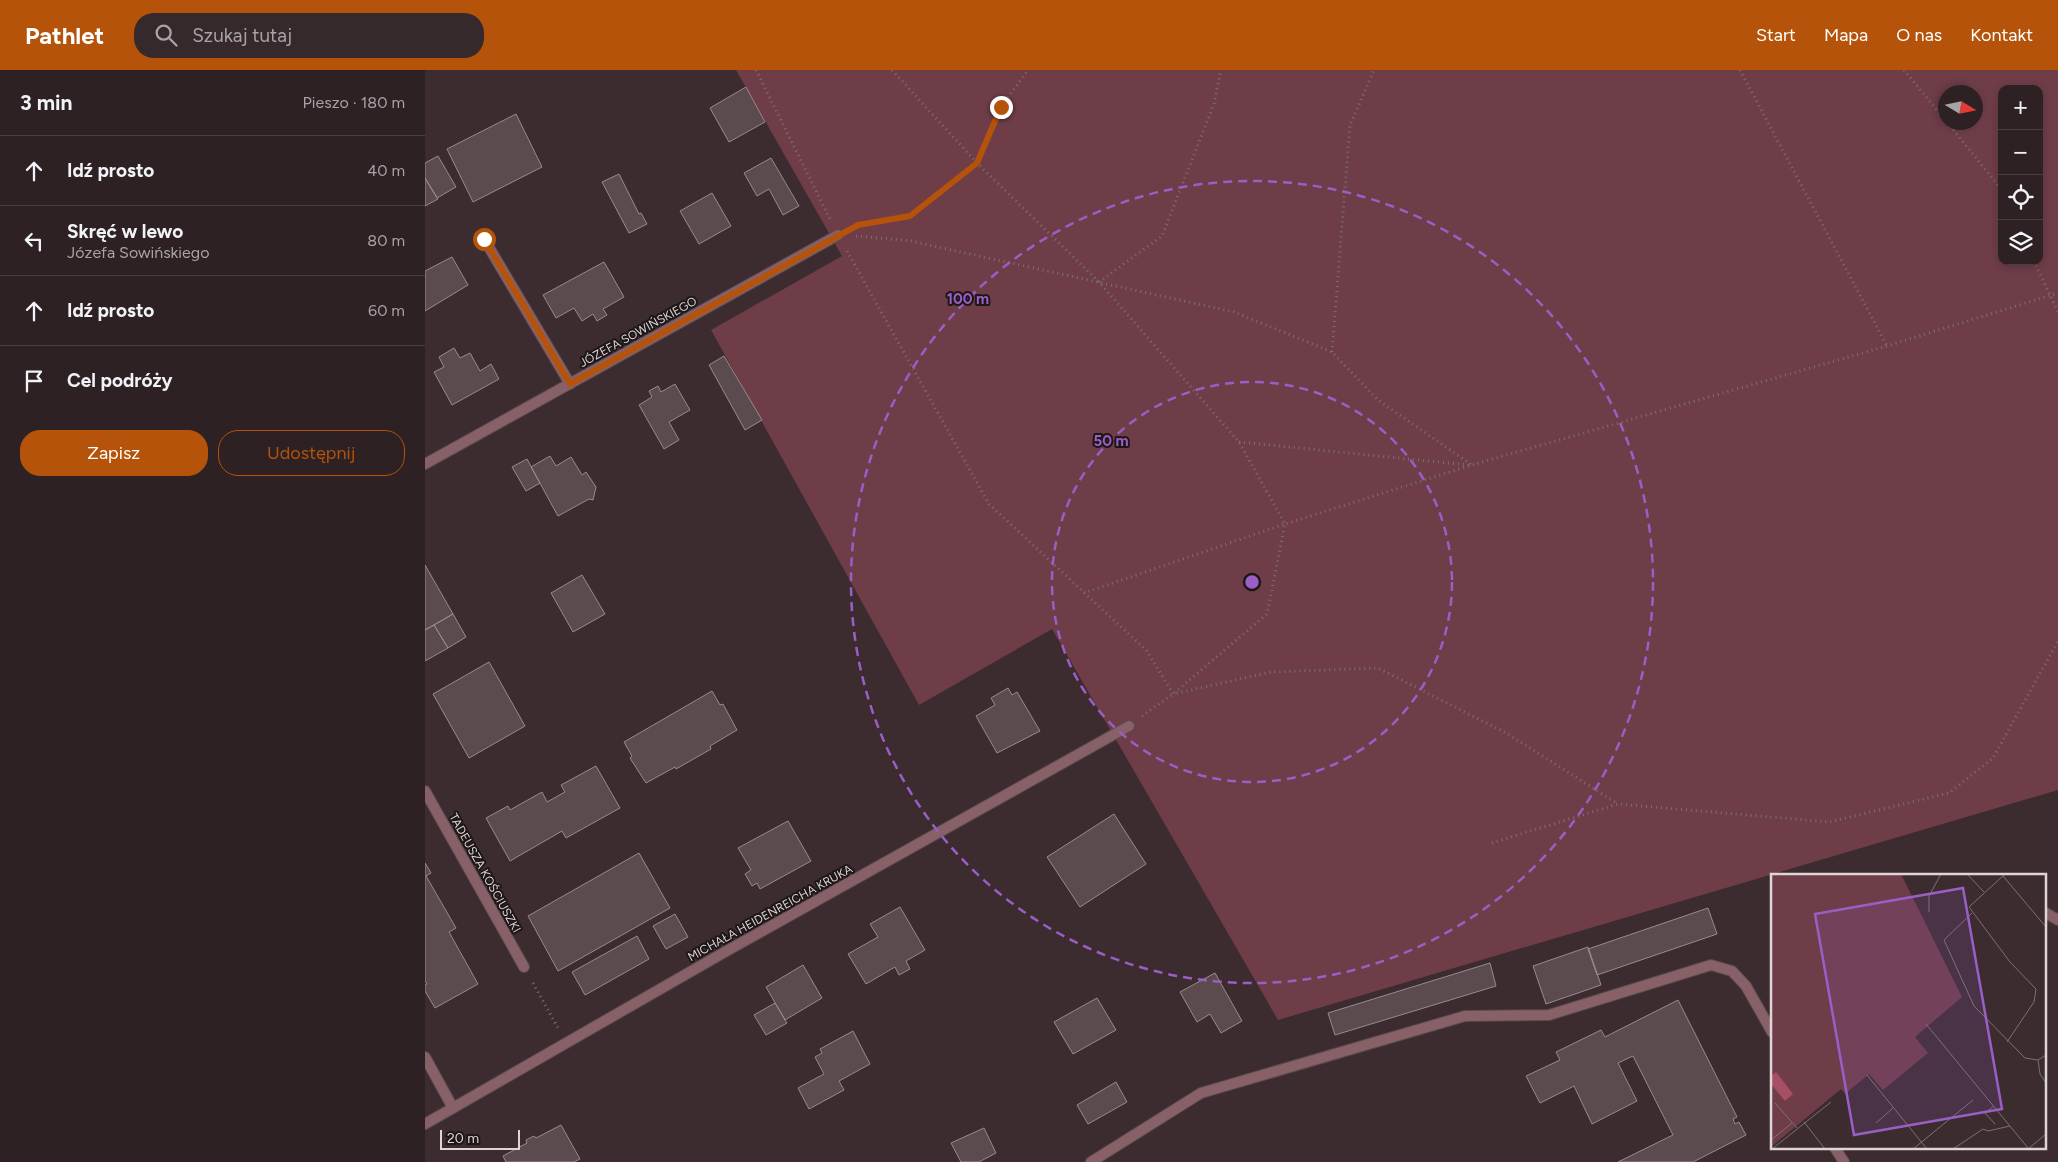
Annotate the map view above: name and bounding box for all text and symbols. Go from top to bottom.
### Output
search box [134,13,484,58]
text: Pathlet [25,21,104,50]
icon: search [152,21,180,49]
text: Szukaj tutaj [192,24,292,47]
text: Start [1756,24,1796,46]
text: Mapa [1824,24,1868,46]
text: O nas [1896,24,1942,46]
text: Kontakt [1970,24,2033,46]
north arrow [1938,85,1983,130]
map controls [1998,85,2043,265]
button: + [1998,85,2043,130]
text: 3 min [20,90,72,115]
text: Pieszo · 180 m [302,93,405,112]
route end [990,96,1013,119]
button: − [1998,130,2043,175]
icon: ahead [20,157,48,185]
text: Idź prosto [67,159,154,182]
text: 40 m [367,161,405,180]
button: locate [1998,175,2043,220]
text: Skręć w lewo [67,220,183,243]
button: layers [1998,220,2043,265]
icon: left [20,227,48,255]
route start [473,228,496,251]
text: 80 m [367,231,405,250]
text: Józefa Sowińskiego [67,243,210,262]
text: 100 m [947,290,989,308]
street label: JÓZEFA SOWIŃSKIEGO [577,294,699,370]
icon: ahead [20,297,48,325]
text: Idź prosto [67,299,154,322]
text: 60 m [368,301,405,320]
icon: arrive [20,367,48,395]
text: Cel podróży [67,369,173,392]
button: Zapisz [20,430,208,476]
button: Udostępnij [218,430,405,476]
text: 50 m [1093,432,1129,450]
centre of rings [1243,573,1261,591]
street label: TADEUSZA KOŚCIUSZKI [446,811,524,935]
street label: MICHAŁA HEIDENREICHA KRUKA [685,862,855,964]
inset map [1771,874,2045,1150]
scale bar [440,1127,520,1150]
text: 20 m [447,1130,479,1147]

